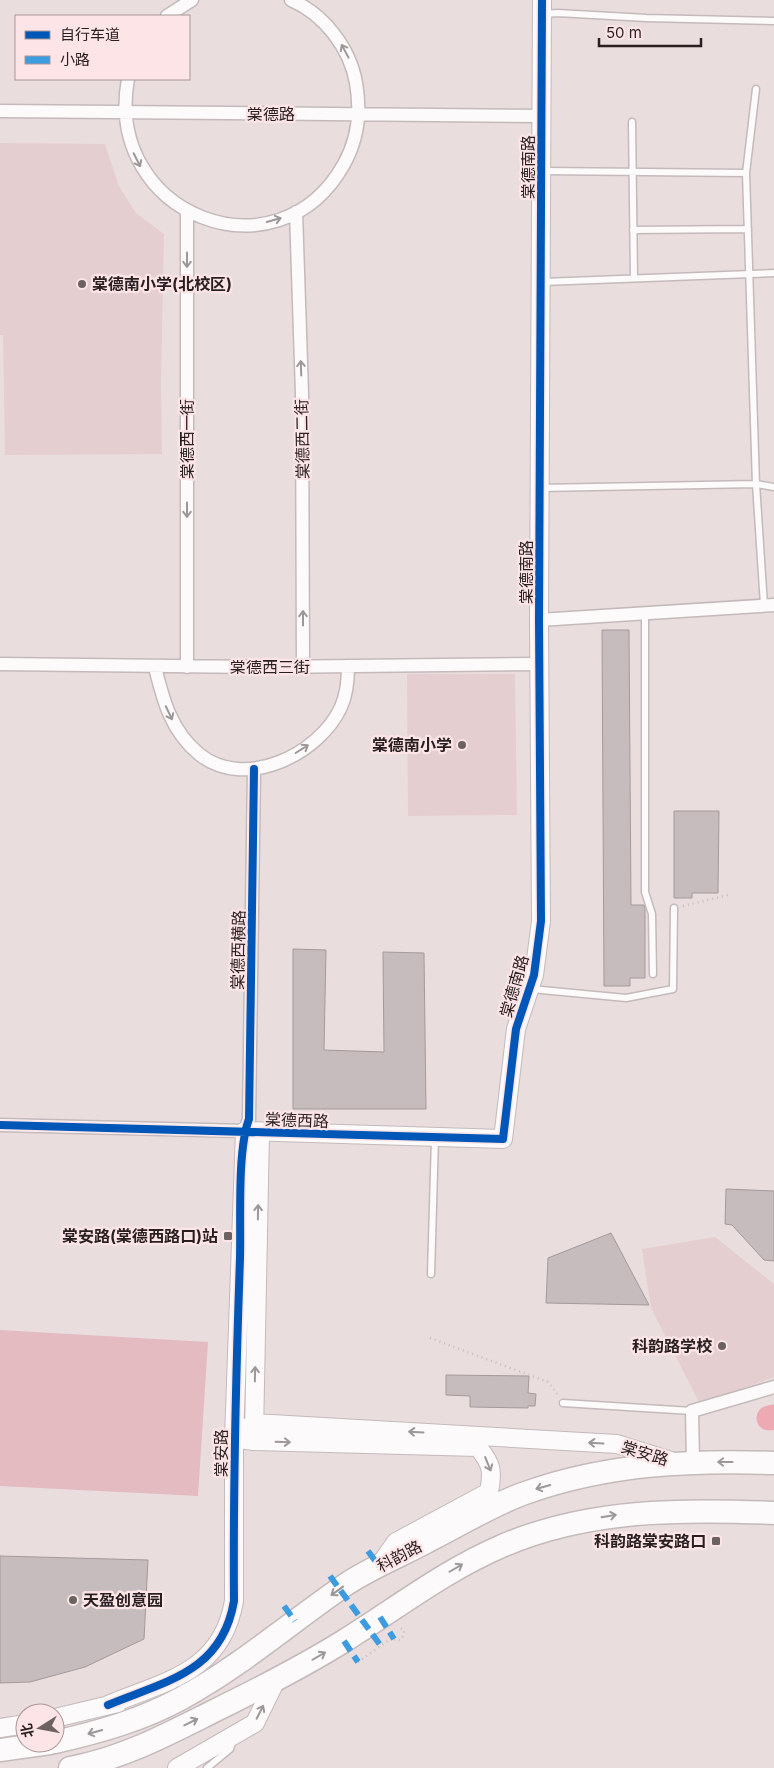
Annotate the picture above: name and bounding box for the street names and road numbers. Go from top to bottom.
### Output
street label: 棠德路 [247,104,295,124]
street label: 棠德南路 [518,135,538,199]
street label: 棠德西一街 [177,399,197,479]
street label: 棠德西二街 [291,399,313,479]
street label: 棠德南路 [516,540,536,604]
street label: 棠德西三街 [230,657,310,677]
street label: 棠德西横路 [227,910,249,990]
street label: 棠德南路 [496,952,532,1020]
street label: 棠德西路 [265,1109,329,1131]
street label: 棠安路 [211,1429,231,1477]
street label: 棠安路 [619,1436,671,1470]
street label: 科韵路 [373,1536,425,1576]

